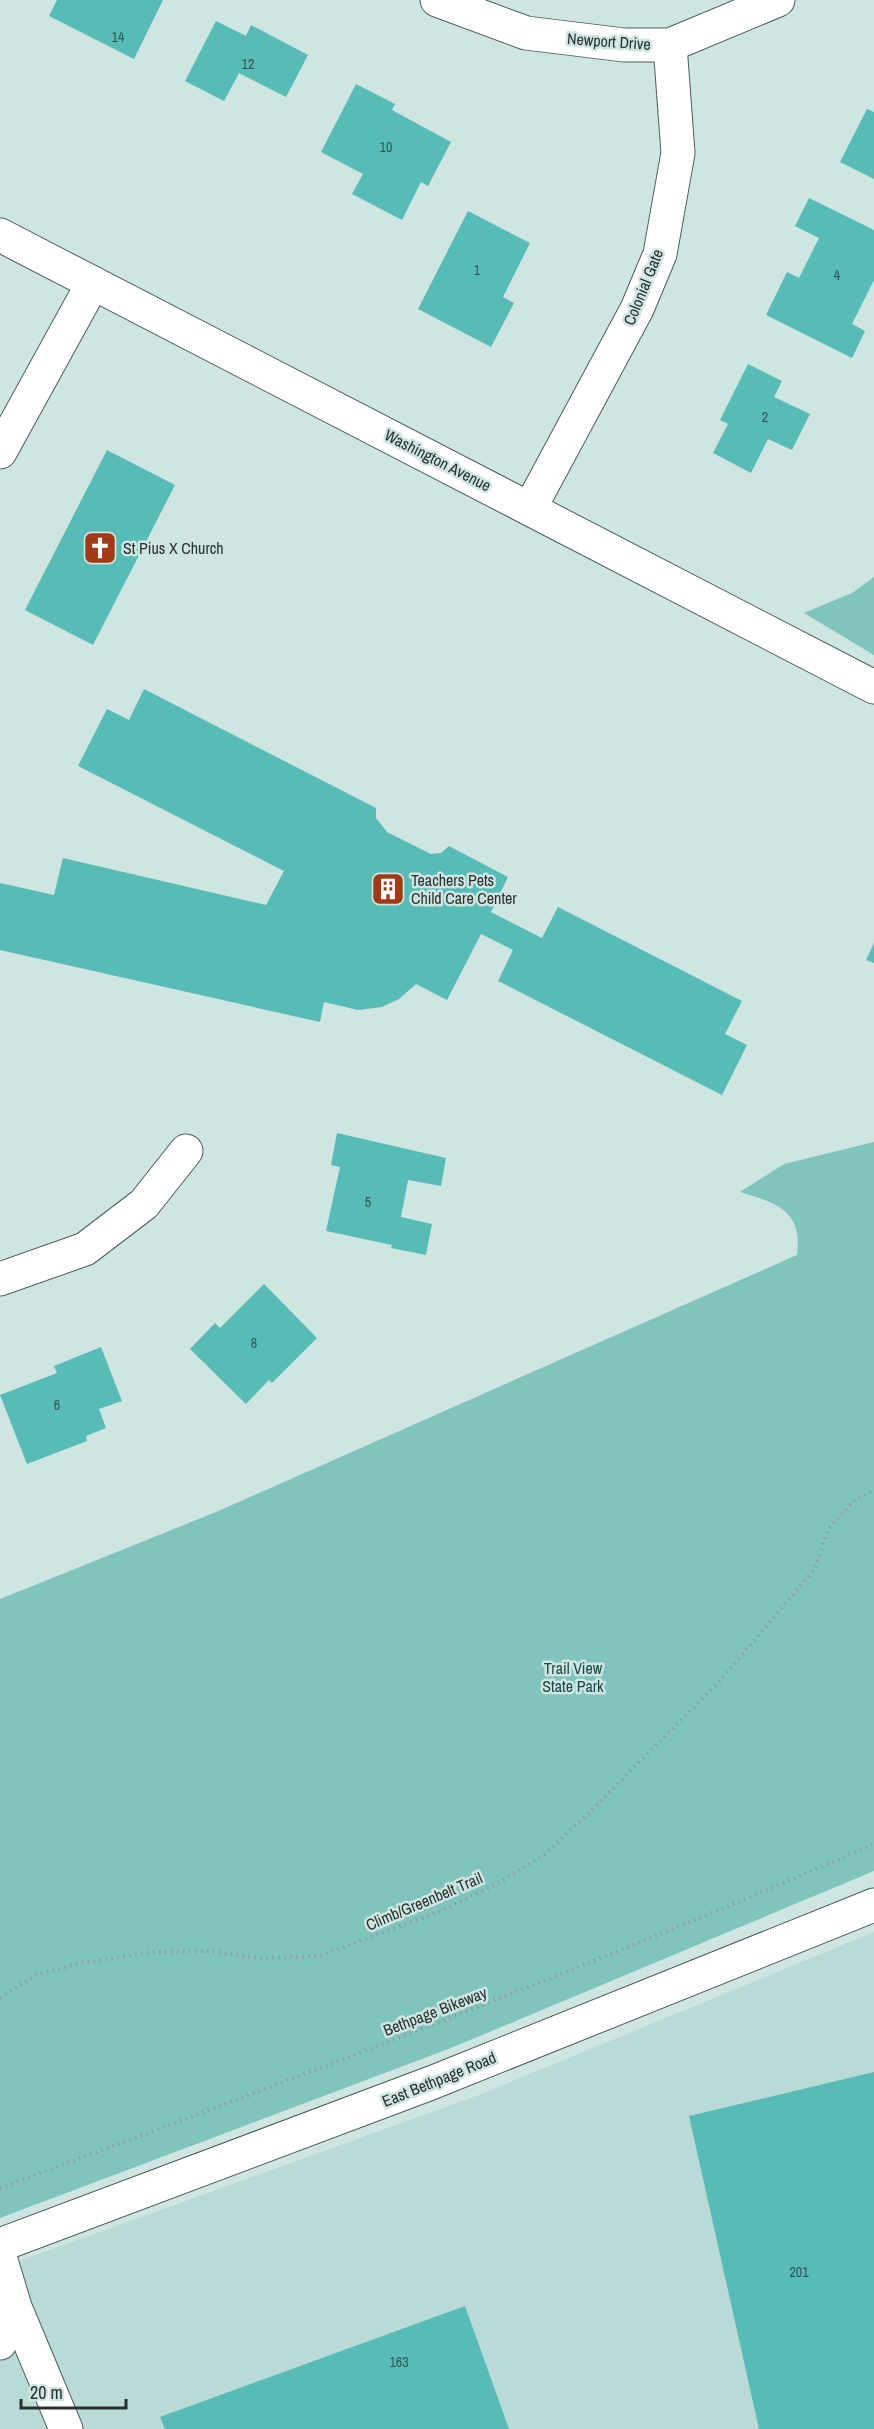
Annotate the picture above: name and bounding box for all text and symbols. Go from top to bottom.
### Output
street label: Newport Drive [566,27,652,55]
house number: 14 [112,28,125,46]
house number: 12 [242,55,254,73]
house number: 10 [380,138,392,156]
street label: Colonial Gate [618,246,668,328]
house number: 1 [474,261,481,279]
house number: 4 [834,266,841,284]
house number: 2 [762,408,768,426]
street label: Washington Avenue [381,424,495,496]
church icon: St Pius X Church [82,530,118,566]
place label: St Pius X Church [123,537,224,559]
place label: Teachers Pets Child Care Center [411,869,517,909]
building icon: Teachers Pets Child Care Center [370,871,406,907]
house number: 5 [365,1193,371,1211]
house number: 8 [251,1334,257,1352]
house number: 6 [54,1396,60,1414]
park label: Trail View State Park [542,1657,604,1697]
street label: Climb/Greenbelt Trail [362,1866,486,1935]
street label: Bethpage Bikeway [380,1981,490,2041]
street label: East Bethpage Road [379,2046,499,2112]
house number: 201 [789,2263,809,2281]
house number: 163 [389,2353,409,2371]
scale bar [21,2372,126,2410]
text: 20 m [30,2380,63,2405]

